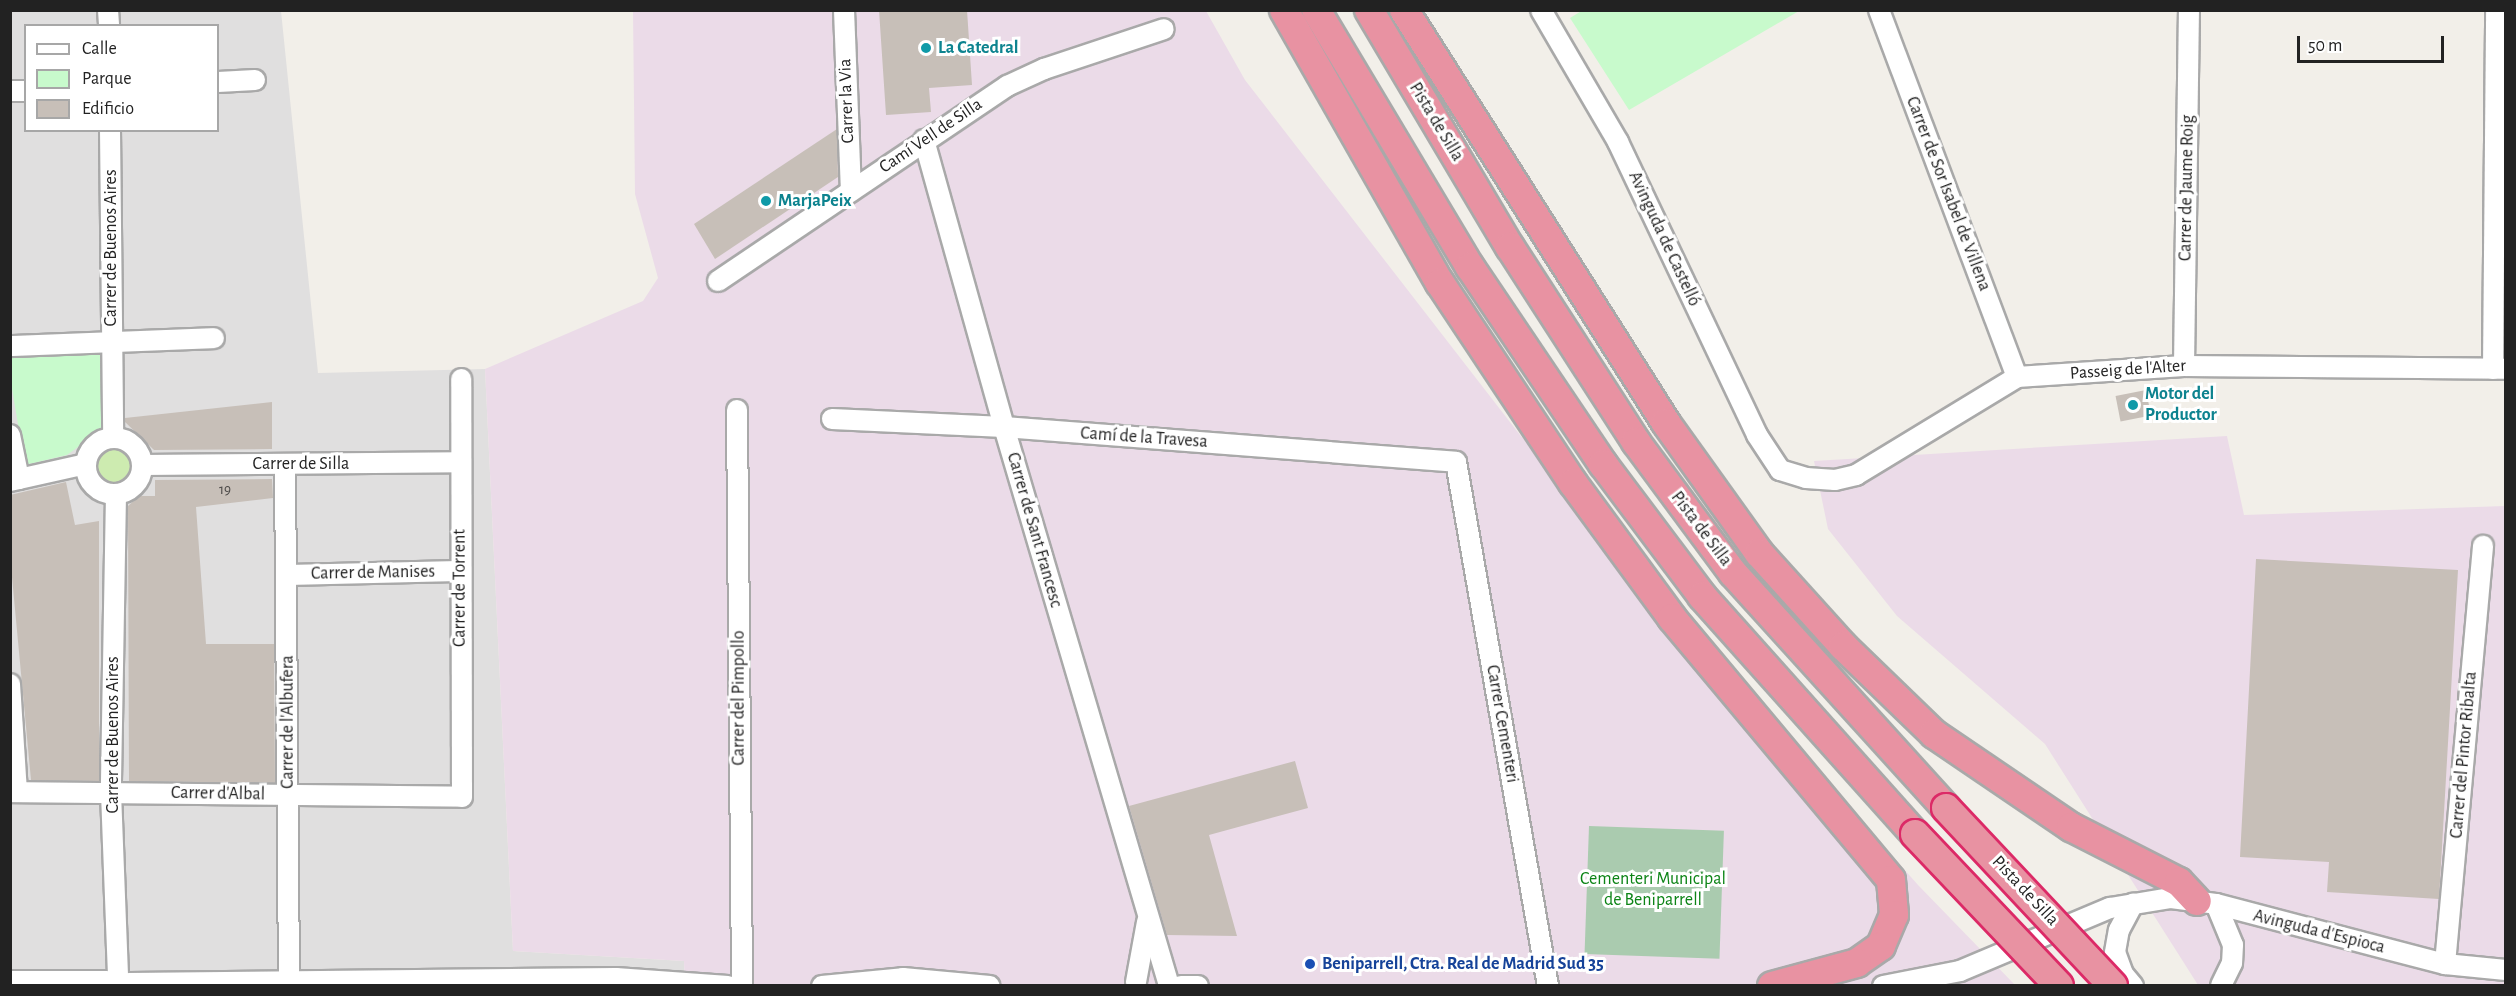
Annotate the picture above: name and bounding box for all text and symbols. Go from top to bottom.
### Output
legend [24,24,219,132]
scale bar [2300,24,2447,62]
place label: La Catedral [938,37,1019,59]
text: 50 m [2308,37,2342,55]
text: Calle [82,40,117,58]
marker: La Catedral [919,41,933,55]
street label: Carrer la Via [835,58,859,144]
text: Parque [82,70,131,88]
street label: Pista de Silla [1404,79,1468,165]
street label: Camí Vell de Silla [875,94,987,178]
street label: Carrer de Sor Isabel de Villena [1901,94,1995,294]
text: Edificio [82,100,134,118]
street label: Carrer de Jaume Roig [2175,115,2199,261]
street label: Avinguda de Castelló [1623,168,1705,310]
street label: Carrer de Buenos Aires [100,169,122,327]
place label: MarjaPeix [778,190,852,212]
marker: MarjaPeix [759,194,773,208]
street label: Passeig de l'Alter [2069,355,2187,385]
place label: Motor del Productor [2145,384,2217,426]
marker: Motor del Productor [2126,398,2140,412]
street label: Camí de la Travesa [1080,423,1208,453]
street label: Carrer de Sant Francesc [1002,450,1066,610]
street label: Carrer de Silla [253,453,349,475]
house number: 19 [219,481,231,499]
street label: Pista de Silla [1666,487,1736,571]
street label: Carrer de Torrent [449,529,471,647]
street label: Carrer de Manises [311,561,435,585]
street label: Carrer del Pimpollo [728,630,750,766]
street label: Carrer de l'Albufera [277,655,299,789]
street label: Carrer de Buenos Aires [102,656,124,814]
street label: Carrer Cementeri [1481,663,1523,785]
street label: Carrer del Pintor Ribalta [2446,671,2482,839]
street label: Carrer d'Albal [171,782,265,806]
street label: Pista de Silla [1987,851,2063,931]
park label: Cementeri Municipal de Beniparrell [1580,869,1726,912]
street label: Avinguda d'Espioca [2251,905,2387,959]
place label: Beniparrell, Ctra. Real de Madrid Sud 35 [1322,953,1604,975]
marker: Beniparrell, Ctra. Real de Madrid Sud 35 [1303,957,1317,971]

